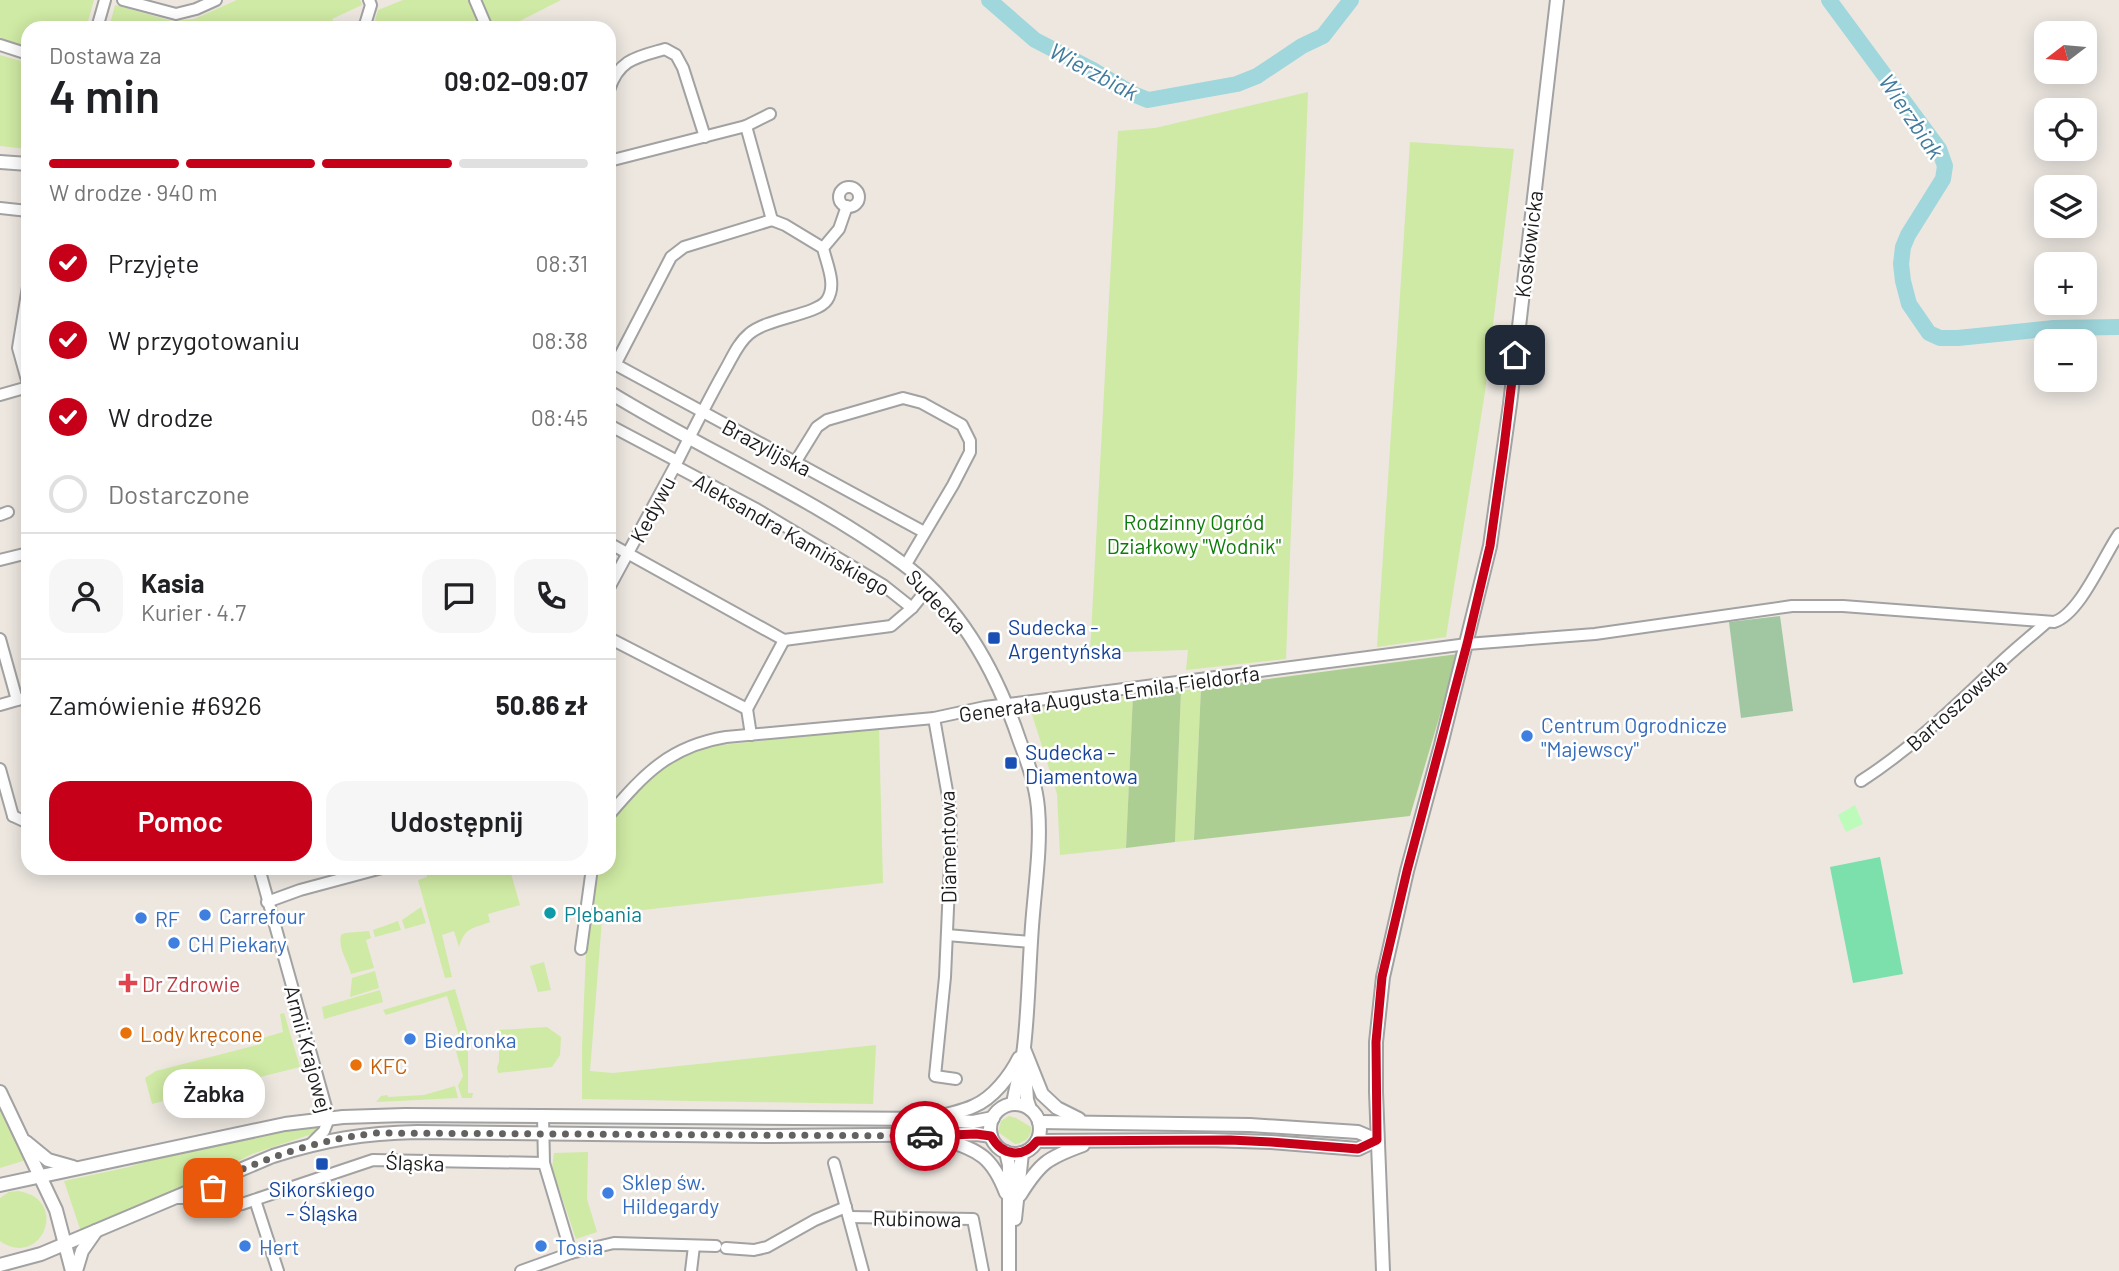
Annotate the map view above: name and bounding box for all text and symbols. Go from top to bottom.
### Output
north arrow [2034,21,2096,84]
map controls [2034,21,2097,392]
water label: Wierzbiak [1045,36,1143,106]
text: Dostawa za [49,41,161,69]
text: 09:02–09:07 [444,65,588,96]
text: 4 min [49,67,160,122]
water label: Wierzbiak [1873,68,1951,164]
button: locate [2034,98,2097,161]
button: layers [2034,175,2097,238]
text: W drodze · 940 m [49,178,218,206]
street label: Koskowicka [1509,189,1547,299]
icon: check [49,244,87,282]
text: Przyjęte [108,247,199,278]
text: 08:31 [535,249,588,277]
button: + [2034,252,2097,315]
icon: check [49,321,87,359]
text: W przygotowaniu [108,324,300,355]
pin [1485,325,1545,385]
text: 08:38 [531,326,588,354]
button: − [2034,329,2097,392]
icon: home [1496,336,1534,374]
icon: check [49,398,87,436]
text: W drodze [108,401,213,432]
text: 08:45 [531,403,588,431]
street label: Brazylijska [718,413,816,481]
street label: Aleksandra Kamińskiego [689,468,895,600]
street label: Kedywu [624,472,680,546]
text: Dostarczone [108,478,250,509]
park label: Rodzinny Ogród Działkowy "Wodnik" [1107,509,1281,558]
button: person [49,559,123,633]
button: chat [422,559,496,633]
button: phone [514,559,588,633]
street label: Sudecka [901,564,973,638]
text: Kasia [141,567,204,598]
text: Kurier · 4.7 [141,598,246,626]
place label: Sudecka - Argentyńska [1008,614,1122,663]
marker: Sudecka - Argentyńska [986,630,1002,646]
street label: Bartoszowska [1901,652,2011,756]
street label: Generała Augusta Emila Fieldorfa [957,660,1261,726]
text: Zamówienie #6926 [49,689,262,720]
text: 50.86 zł [496,689,588,720]
place label: Centrum Ogrodnicze "Majewscy" [1541,712,1727,761]
marker: Centrum Ogrodnicze "Majewscy" [1519,728,1535,744]
place label: Sudecka - Diamentowa [1025,739,1138,788]
marker: Sudecka - Diamentowa [1003,755,1019,771]
button: Pomoc [49,781,312,861]
button: Udostępnij [326,781,588,861]
street label: Diamentowa [934,790,960,904]
place label: Plebania [564,901,642,926]
place label: Carrefour [219,903,306,928]
marker: Plebania [542,905,558,921]
place label: RF [155,906,180,931]
marker: Carrefour [197,907,213,923]
marker: RF [133,910,149,926]
place label: CH Piekary [188,931,287,956]
marker: CH Piekary [166,935,182,951]
place label: Dr Zdrowie [142,971,240,996]
marker: Dr Zdrowie [120,975,136,991]
street label: Armii Krajowej [280,982,338,1116]
place label: Lody kręcone [140,1021,263,1046]
marker: Lody kręcone [118,1025,134,1041]
place label: Biedronka [424,1027,517,1052]
marker: Biedronka [402,1031,418,1047]
place label: KFC [370,1053,407,1078]
marker: KFC [348,1057,364,1073]
callout: Żabka [162,1069,264,1118]
text: Żabka [183,1079,245,1107]
courier [890,1101,960,1171]
icon: car [906,1117,944,1155]
street label: Śląska [385,1148,445,1176]
marker: Sikorskiego - Śląska [314,1156,330,1172]
pin [183,1158,243,1218]
icon: bag [194,1169,232,1207]
place label: Sklep św. Hildegardy [622,1169,720,1218]
place label: Sikorskiego - Śląska [269,1176,375,1225]
marker: Sklep św. Hildegardy [600,1185,616,1201]
street label: Rubinowa [872,1205,962,1231]
place label: Hert [259,1234,300,1259]
place label: Tosia [555,1234,603,1259]
marker: Hert [237,1238,253,1254]
marker: Tosia [533,1238,549,1254]

